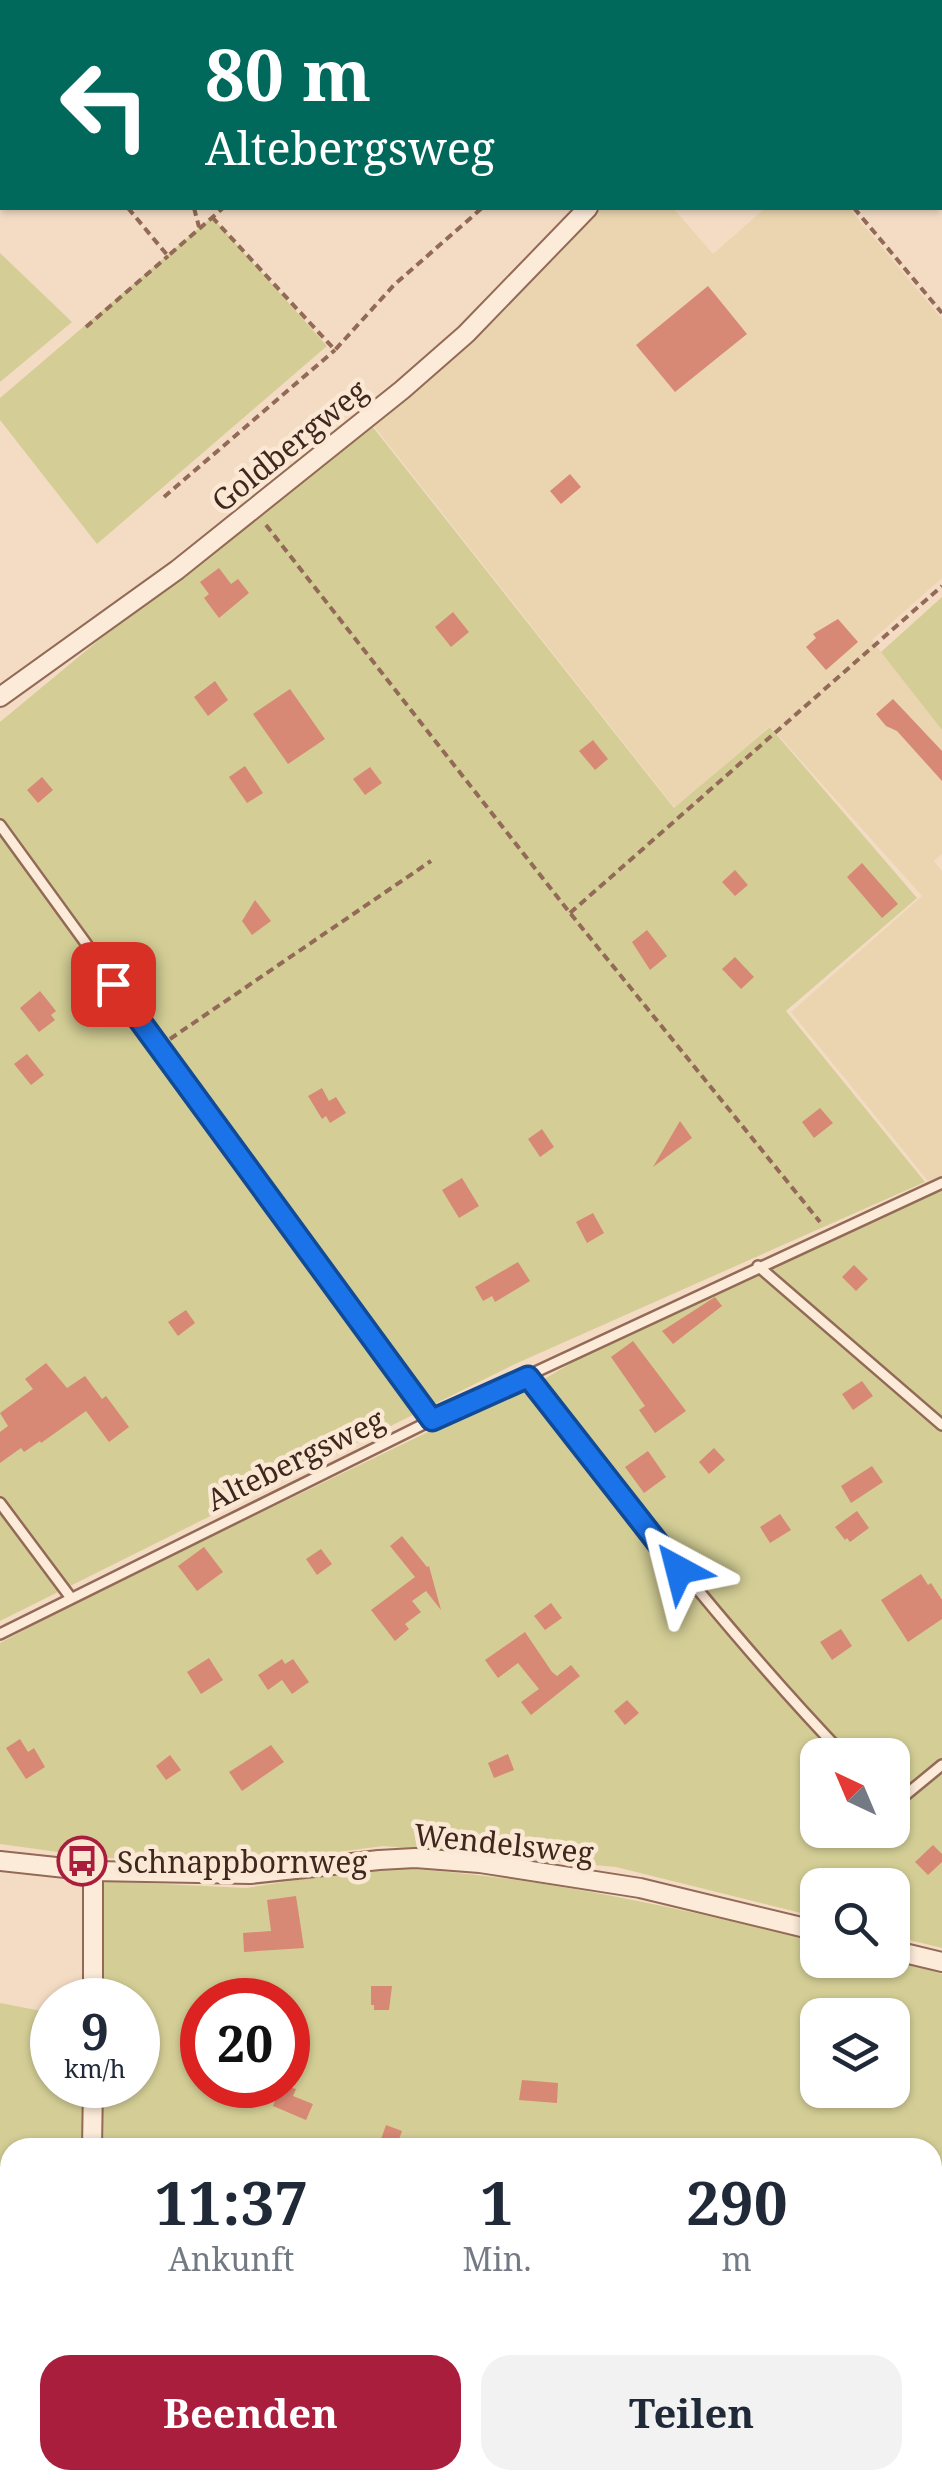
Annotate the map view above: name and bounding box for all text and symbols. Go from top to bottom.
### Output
text: 80 m [205,26,371,122]
icon: left [40,40,170,170]
text: Altebergsweg [205,117,495,178]
street label: Goldbergweg [203,370,375,520]
pin [71,942,156,1027]
icon: arrive [86,957,141,1012]
street label: Altebergsweg [199,1398,391,1520]
position arrow [627,1518,731,1622]
north arrow [800,1738,910,1848]
map controls [800,1738,910,2108]
street label: Wendelsweg [412,1813,596,1873]
bus stop icon: Schnappbornweg [56,1835,108,1887]
place label: Schnappbornweg [117,1841,367,1882]
button: search [800,1868,910,1978]
speed limit sign: 20 [180,1978,310,2108]
text: 9 [81,1997,109,2065]
button: layers [800,1998,910,2108]
text: km/h [64,2051,126,2085]
text: 11:37 [154,2161,308,2243]
text: 1 [480,2161,514,2243]
text: 290 [686,2161,788,2243]
text: Ankunft [168,2237,294,2280]
text: Min. [463,2237,532,2280]
text: m [722,2237,752,2280]
button: Beenden [40,2355,461,2470]
button: Teilen [481,2355,902,2470]

